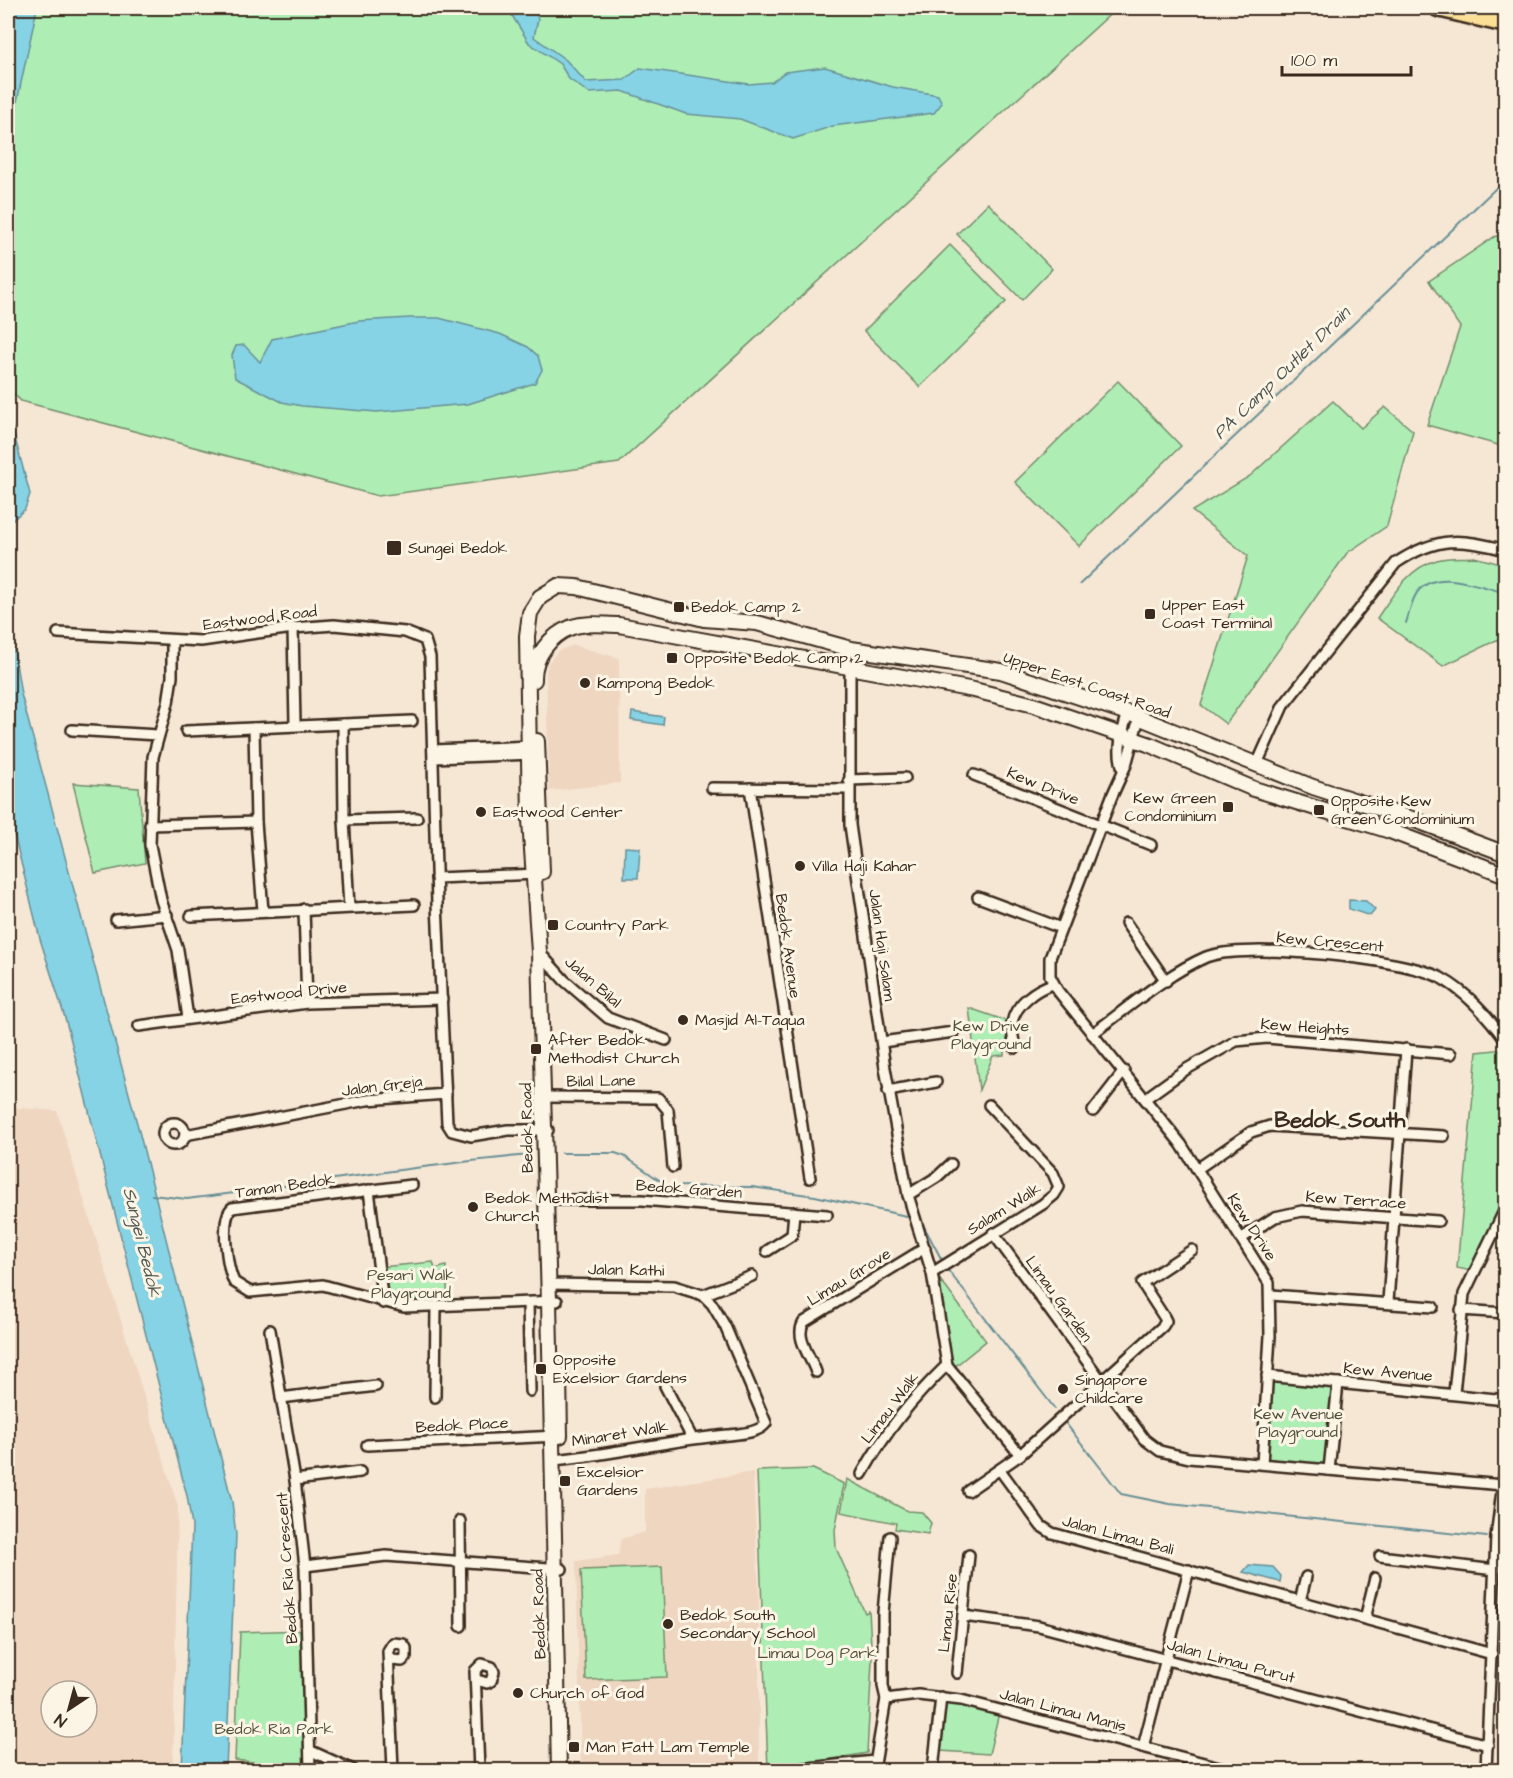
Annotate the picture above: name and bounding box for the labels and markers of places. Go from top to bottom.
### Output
place label: Sungei Bedok [408,537,507,560]
marker: Sungei Bedok [385,539,403,557]
place label: Upper East Coast Terminal [1162,594,1272,634]
place label: Bedok Camp 2 [691,596,801,618]
marker: Bedok Camp 2 [672,600,686,614]
marker: Upper East Coast Terminal [1143,607,1157,621]
place label: Opposite Bedok Camp 2 [684,647,863,669]
marker: Opposite Bedok Camp 2 [665,651,679,665]
place label: Kampong Bedok [597,672,715,695]
marker: Kampong Bedok [578,676,592,690]
place label: Kew Green Condominium [1125,787,1217,827]
place label: Opposite Kew Green Condominium [1331,790,1475,830]
marker: Kew Green Condominium [1221,800,1235,814]
place label: Eastwood Center [493,801,623,823]
marker: Opposite Kew Green Condominium [1312,803,1326,817]
marker: Eastwood Center [474,805,488,819]
place label: Villa Haji Kahar [812,855,916,877]
marker: Villa Haji Kahar [793,859,807,873]
place label: Country Park [565,914,669,937]
marker: Country Park [546,918,560,932]
place label: Masjid Al-Taqua [695,1009,805,1031]
marker: Masjid Al-Taqua [676,1013,690,1027]
place label: After Bedok Methodist Church [548,1029,679,1069]
marker: After Bedok Methodist Church [529,1042,543,1056]
place label: Bedok Methodist Church [485,1187,609,1227]
marker: Bedok Methodist Church [466,1200,480,1214]
place label: Opposite Excelsior Gardens [553,1349,687,1389]
marker: Opposite Excelsior Gardens [534,1362,548,1376]
place label: Singapore Childcare [1075,1369,1148,1409]
marker: Singapore Childcare [1056,1382,1070,1396]
place label: Excelsior Gardens [577,1461,644,1501]
marker: Excelsior Gardens [558,1474,572,1488]
place label: Bedok South Secondary School [680,1604,815,1645]
marker: Bedok South Secondary School [661,1617,675,1631]
place label: Church of God [530,1682,644,1704]
marker: Church of God [511,1686,525,1700]
place label: Man Fatt Lam Temple [586,1736,750,1758]
marker: Man Fatt Lam Temple [567,1740,581,1754]

